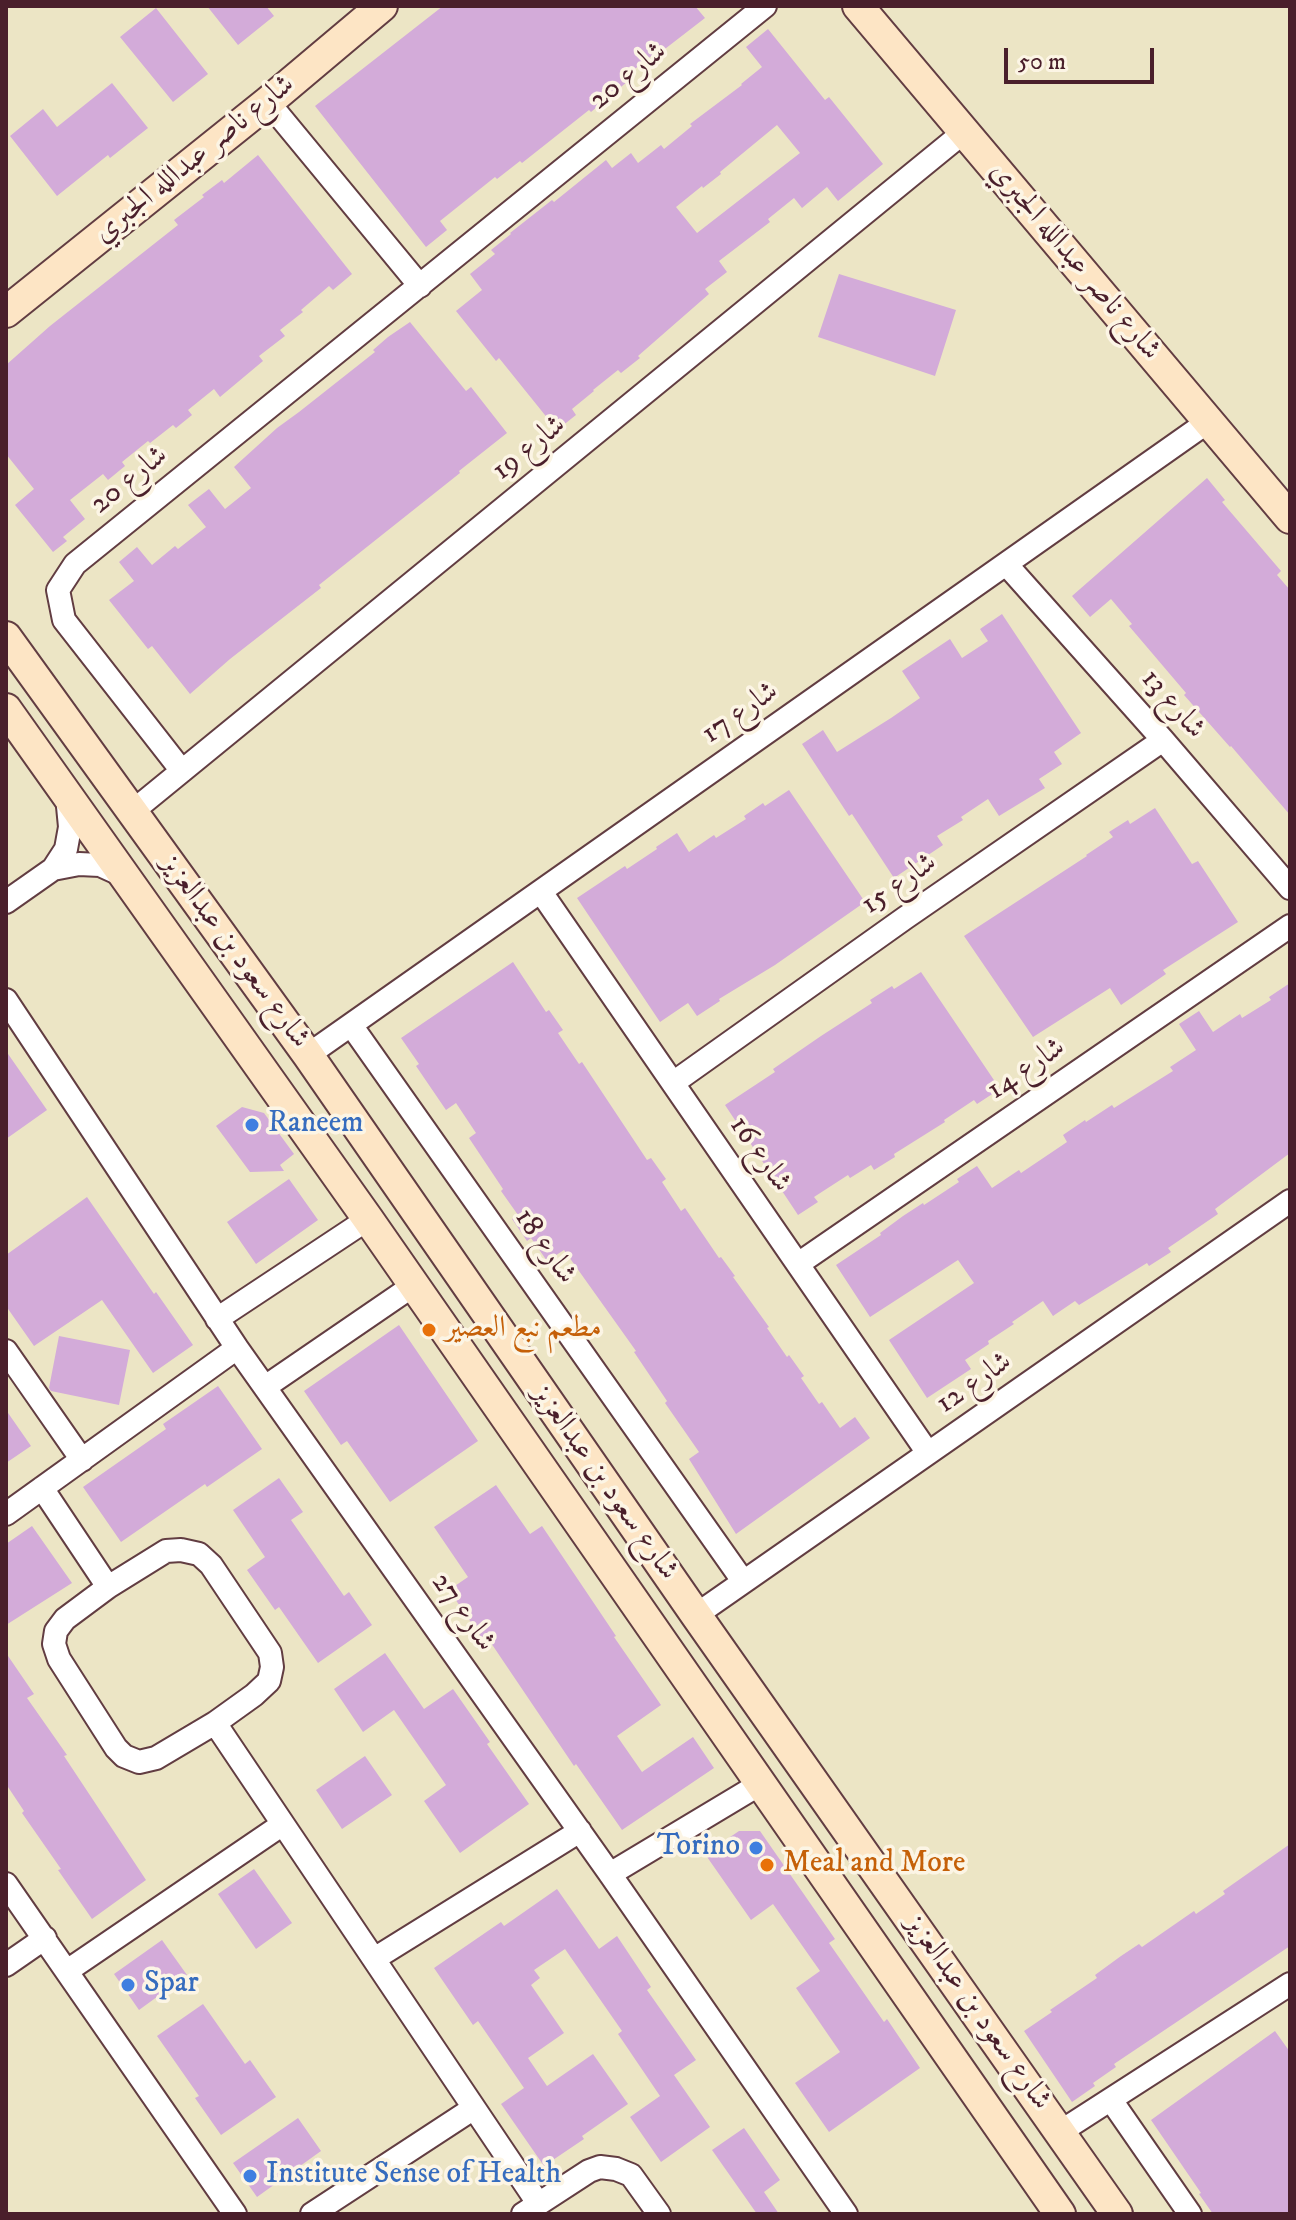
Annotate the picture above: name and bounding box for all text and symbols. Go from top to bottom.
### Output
scale bar [1008,32,1158,82]
street label: شارع 20 [583,35,675,119]
text: 50 m [1018,47,1066,77]
street label: شارع ناصر عبدالله الجبري [87,68,303,252]
street label: شارع ناصر عبدالله الجبري [980,155,1168,369]
street label: شارع 19 [486,408,574,490]
street label: شارع 20 [84,439,176,523]
street label: شارع 13 [1132,663,1212,747]
street label: شارع 17 [696,675,786,753]
street label: شارع 15 [855,846,945,924]
street label: شارع سعود بن عبدالعزيز [151,848,317,1056]
street label: شارع 14 [981,1031,1073,1109]
place label: Raneem [268,1107,364,1143]
street label: شارع 16 [720,1110,798,1200]
marker: Raneem [243,1116,261,1134]
street label: شارع 18 [505,1202,583,1292]
place label: مطعم نبع العصير [445,1312,602,1348]
marker: مطعم نبع العصير [420,1321,438,1339]
street label: شارع 12 [930,1345,1020,1423]
street label: شارع سعود بن عبدالعزيز [523,1378,685,1588]
street label: شارع 27 [422,1566,502,1660]
place label: Torino [657,1830,740,1866]
marker: Torino [747,1839,765,1857]
place label: Meal and More [783,1847,965,1883]
marker: Meal and More [758,1856,776,1874]
street label: شارع سعود بن عبدالعزيز [896,1908,1058,2118]
place label: Spar [144,1967,199,2003]
marker: Spar [119,1976,137,1994]
place label: Institute Sense of Health [266,2158,561,2194]
marker: Institute Sense of Health [241,2167,259,2185]

